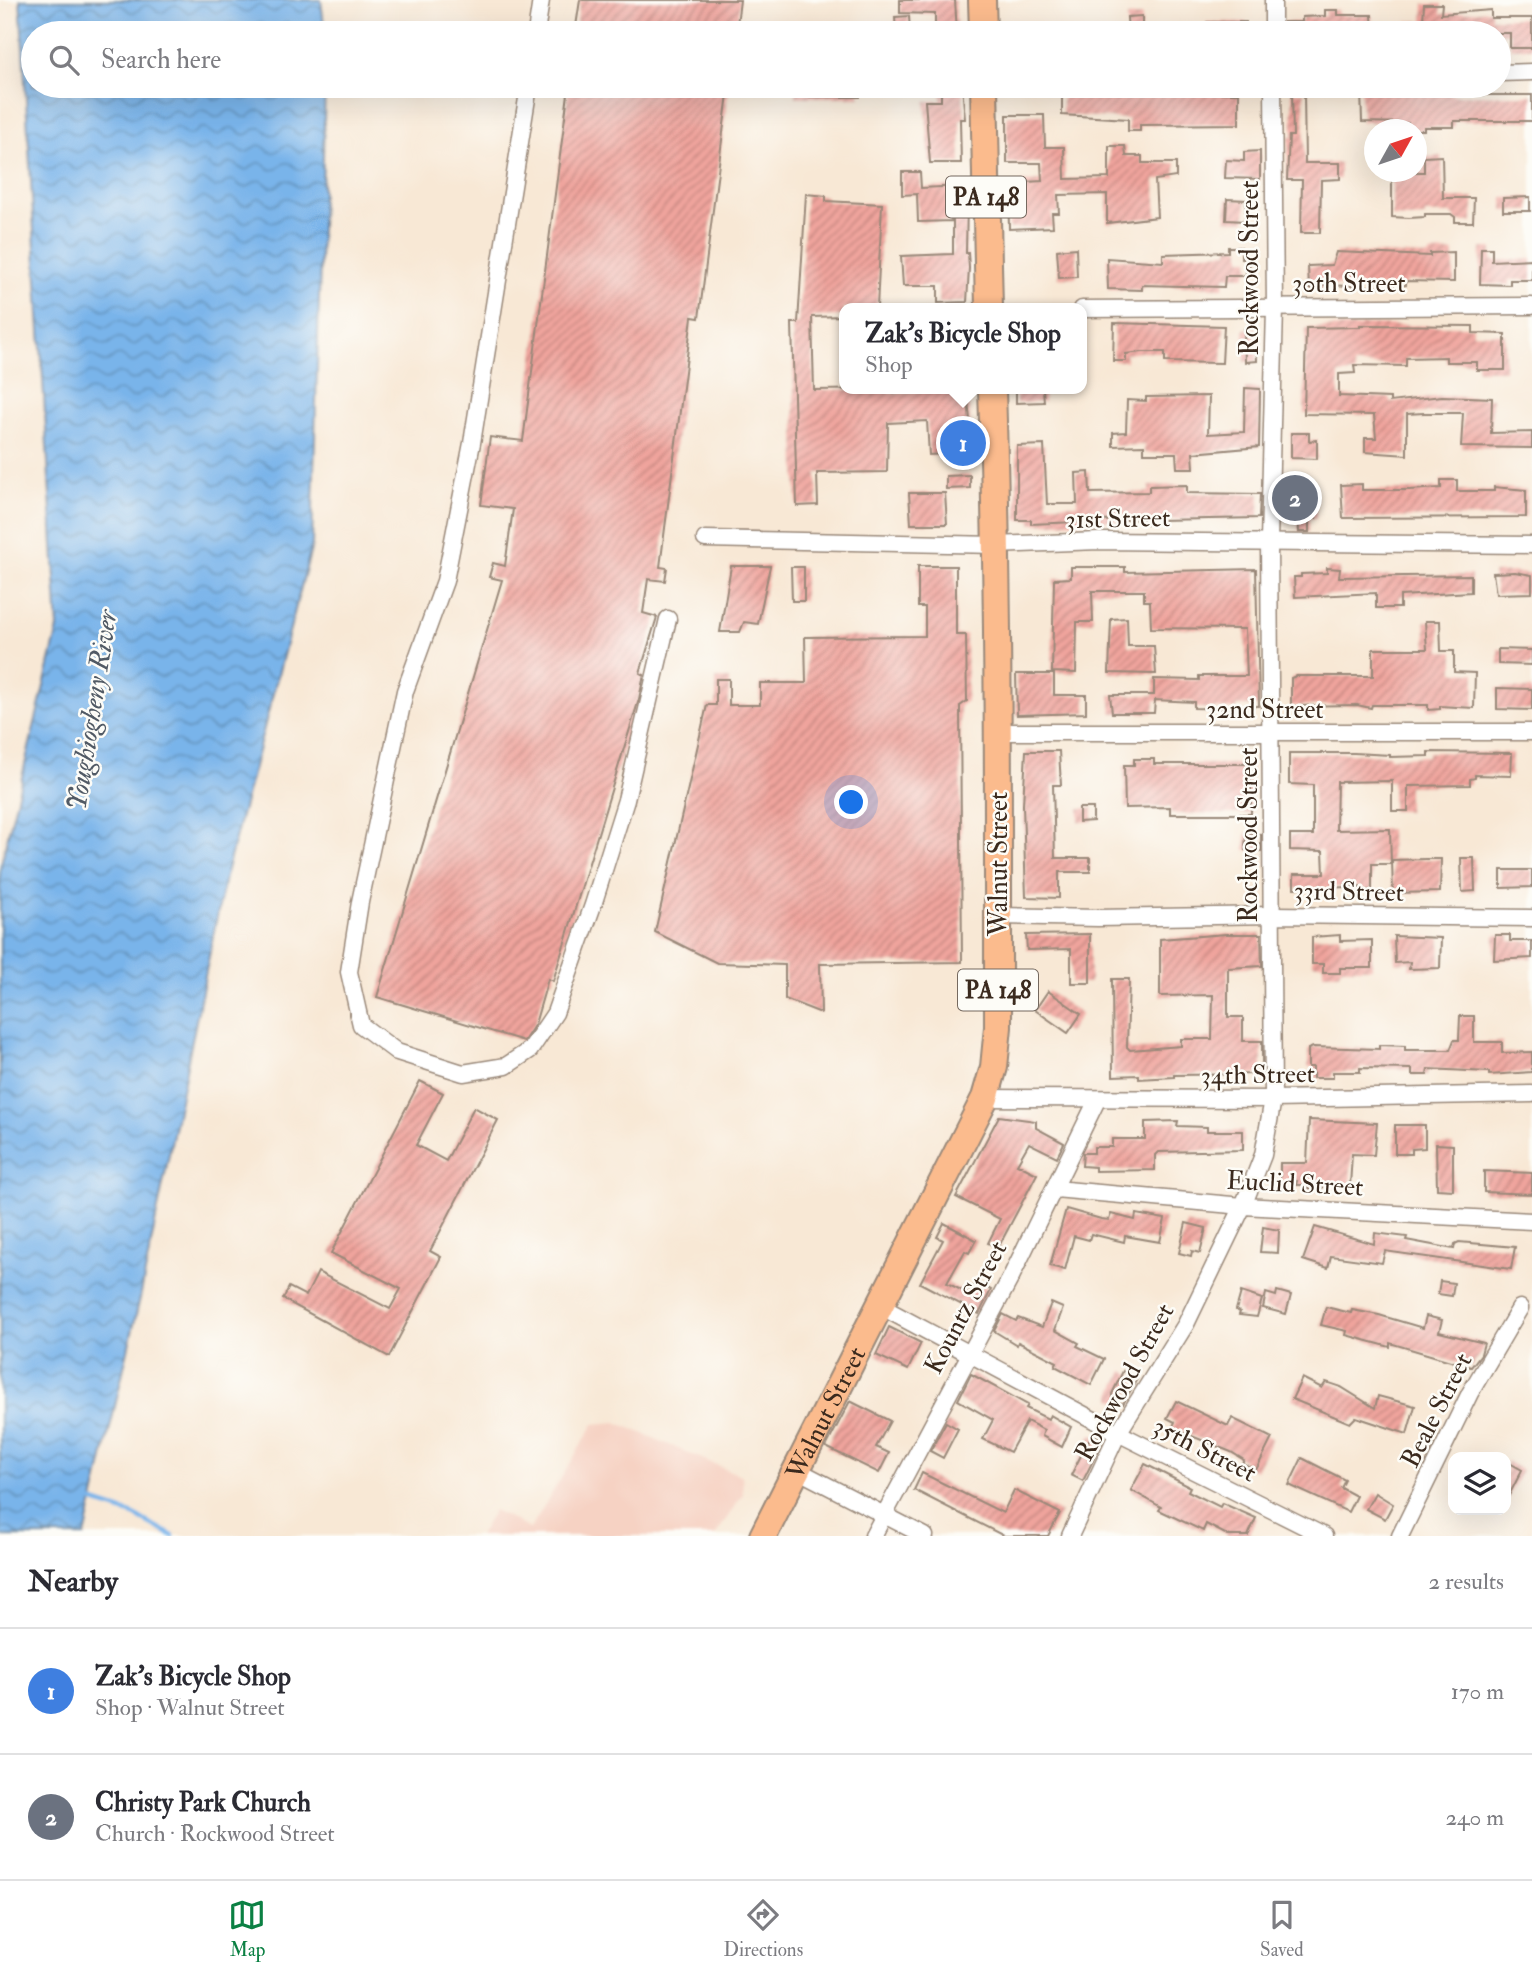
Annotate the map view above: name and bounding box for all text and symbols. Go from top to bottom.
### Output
search box [21,21,1511,98]
icon: search [45,41,83,79]
text: Search here [101,44,221,76]
north arrow [1364,119,1427,182]
road number: PA 148 [946,176,1026,218]
street label: Rockwood Street [1234,180,1266,356]
street label: 30th Street [1292,268,1406,300]
popup [839,303,1087,394]
text: Zak's Bicycle Shop [865,318,1061,350]
text: Shop [865,350,913,379]
pin: 1 [940,417,986,469]
pin: 2 [1272,472,1318,524]
street label: 31st Street [1065,502,1171,536]
water label: Youghiogheny River [59,606,126,813]
street label: 32nd Street [1206,694,1324,726]
street label: Rockwood Street [1233,747,1265,923]
your location [834,785,868,819]
street label: Walnut Street [983,792,1015,937]
street label: 33rd Street [1293,875,1404,909]
road number: PA 148 [958,970,1038,1010]
street label: 34th Street [1201,1058,1315,1092]
street label: Euclid Street [1226,1164,1364,1204]
street label: Kountz Street [917,1235,1014,1379]
street label: Rockwood Street [1068,1298,1181,1467]
street label: Walnut Street [779,1342,873,1486]
street label: Beale Street [1394,1348,1479,1473]
street label: 35th Street [1148,1410,1262,1489]
map controls [1448,1452,1511,1515]
button: layers [1448,1452,1511,1515]
text: Nearby [28,1563,118,1600]
text: 2 results [1429,1567,1504,1596]
text: Zak's Bicycle Shop [95,1661,291,1693]
text: 1 [47,1677,55,1706]
text: 170 m [1451,1677,1504,1706]
text: Shop · Walnut Street [95,1693,285,1722]
text: Christy Park Church [95,1787,311,1819]
text: 2 [45,1803,57,1832]
text: 240 m [1445,1803,1504,1832]
text: Church · Rockwood Street [95,1819,335,1848]
tab: Map [228,1896,266,1962]
tab: Directions [723,1896,803,1962]
tab: Saved [1260,1896,1304,1962]

